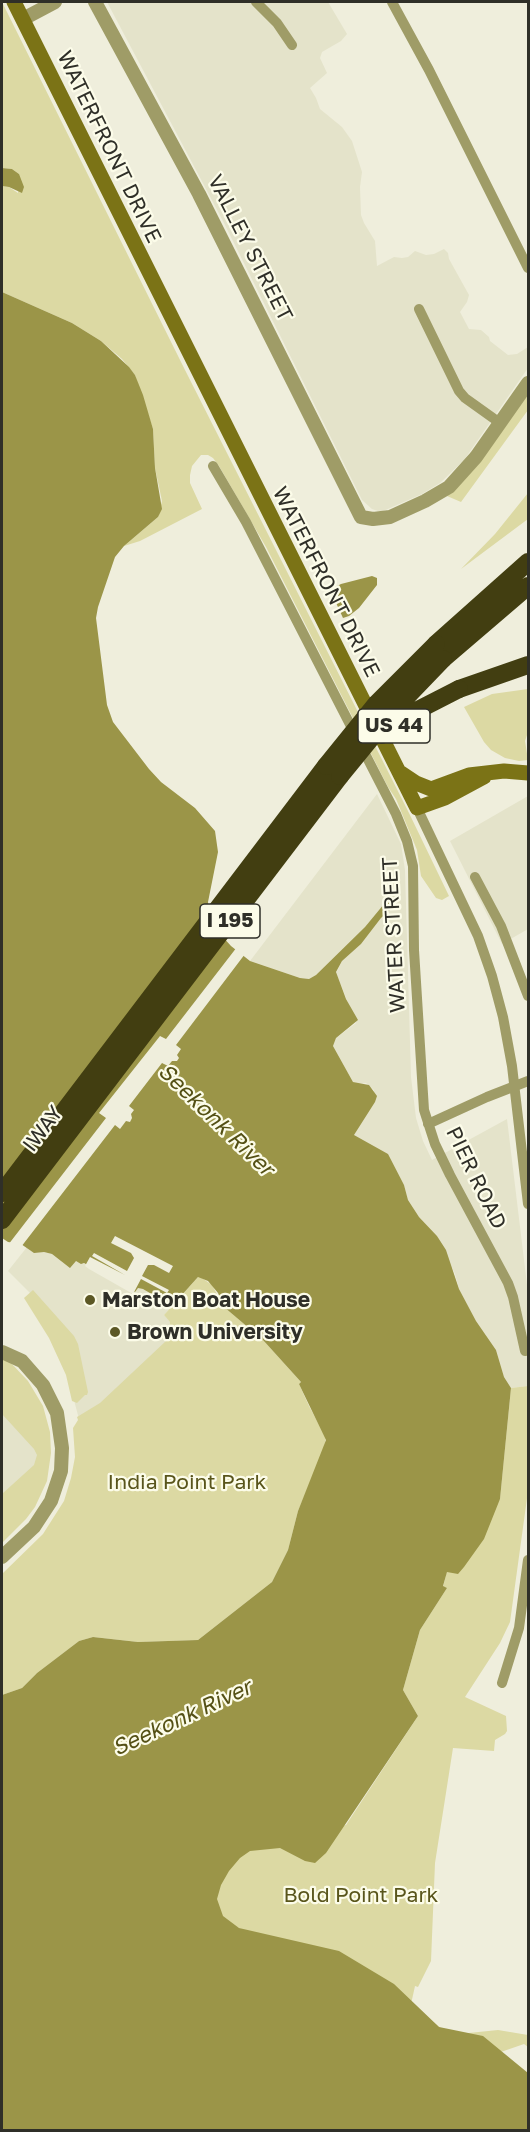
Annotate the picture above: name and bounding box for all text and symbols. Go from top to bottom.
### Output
street label: WATERFRONT DRIVE [52,47,166,247]
street label: VALLEY STREET [202,170,298,326]
street label: WATERFRONT DRIVE [267,483,385,681]
road number: US 44 [358,709,430,743]
street label: WATER STREET [377,856,411,1014]
road number: I 195 [200,904,260,938]
water label: Seekonk River [153,1058,279,1182]
street label: IWAY [18,1101,68,1157]
street label: PIER ROAD [440,1123,512,1233]
place label: Marston Boat House [102,1287,310,1313]
marker: Marston Boat House [83,1293,97,1307]
place label: Brown University [127,1319,303,1345]
marker: Brown University [108,1325,122,1339]
park label: India Point Park [108,1469,266,1495]
water label: Seekonk River [108,1674,256,1762]
park label: Bold Point Park [284,1882,438,1908]

